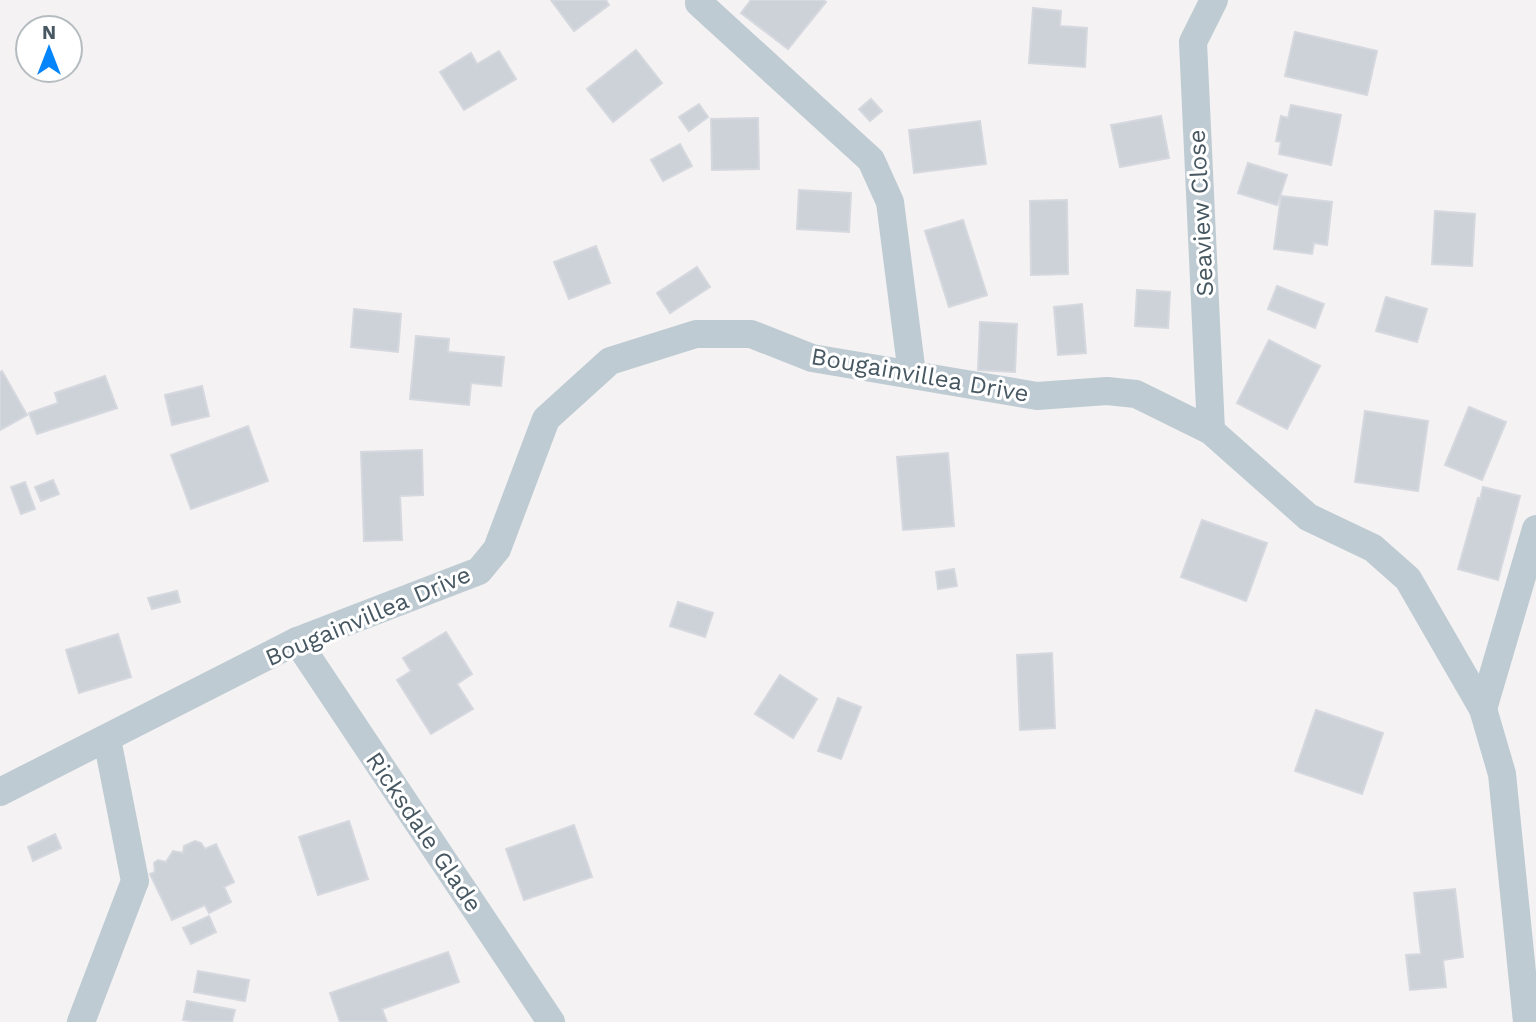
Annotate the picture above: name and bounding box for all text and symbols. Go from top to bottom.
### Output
north arrow [14,14,84,84]
text: N [42,21,56,44]
street label: Seaview Close [1183,129,1219,297]
street label: Bougainvillea Drive [809,342,1031,408]
street label: Bougainvillea Drive [261,560,475,672]
street label: Ricksdale Glade [360,747,488,917]

